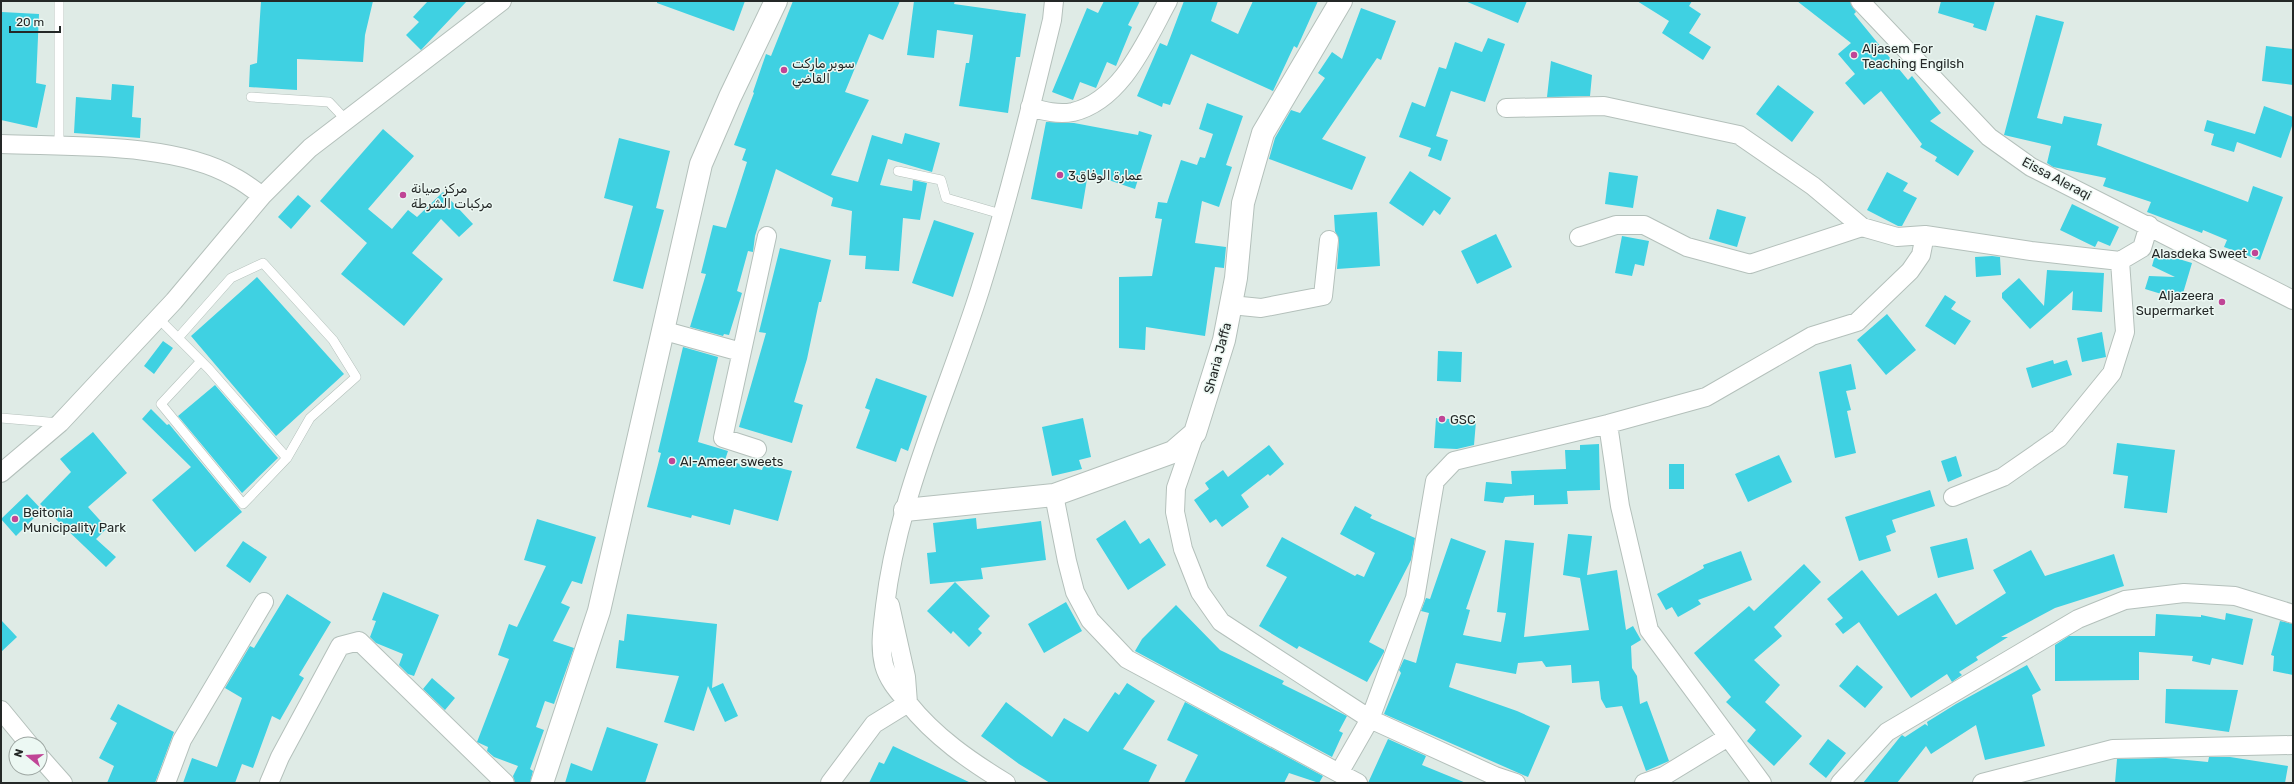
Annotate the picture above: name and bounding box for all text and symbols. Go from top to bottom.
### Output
scale bar [10,8,60,34]
text: 20 m [16,15,44,29]
place label: Aljasem For Teaching Engilsh [1862,41,1964,72]
marker: Aljasem For Teaching Engilsh [1849,50,1859,60]
place label: سوبر ماركت القاضي [792,56,855,88]
marker: سوبر ماركت القاضي [779,65,789,75]
street label: Eissa Aleraqi [2020,154,2094,203]
place label: عمارة الوفاق3 [1068,168,1143,184]
marker: عمارة الوفاق3 [1055,170,1065,180]
place label: مركز صيانة مركبات الشرطة [411,181,493,212]
marker: مركز صيانة مركبات الشرطة [398,190,408,200]
place label: Alasdeka Sweet [2151,246,2247,261]
marker: Alasdeka Sweet [2250,248,2260,258]
place label: Aljazeera Supermarket [2136,288,2214,318]
marker: Aljazeera Supermarket [2217,297,2227,307]
street label: Sharia Jaffa [1201,321,1234,395]
place label: GSC [1450,412,1476,427]
marker: GSC [1437,414,1447,424]
place label: Al-Ameer sweets [680,454,784,469]
marker: Al-Ameer sweets [667,456,677,466]
place label: Beitonia Municipality Park [23,505,126,535]
marker: Beitonia Municipality Park [10,514,20,524]
north arrow [8,736,48,776]
text: N [12,747,26,759]

